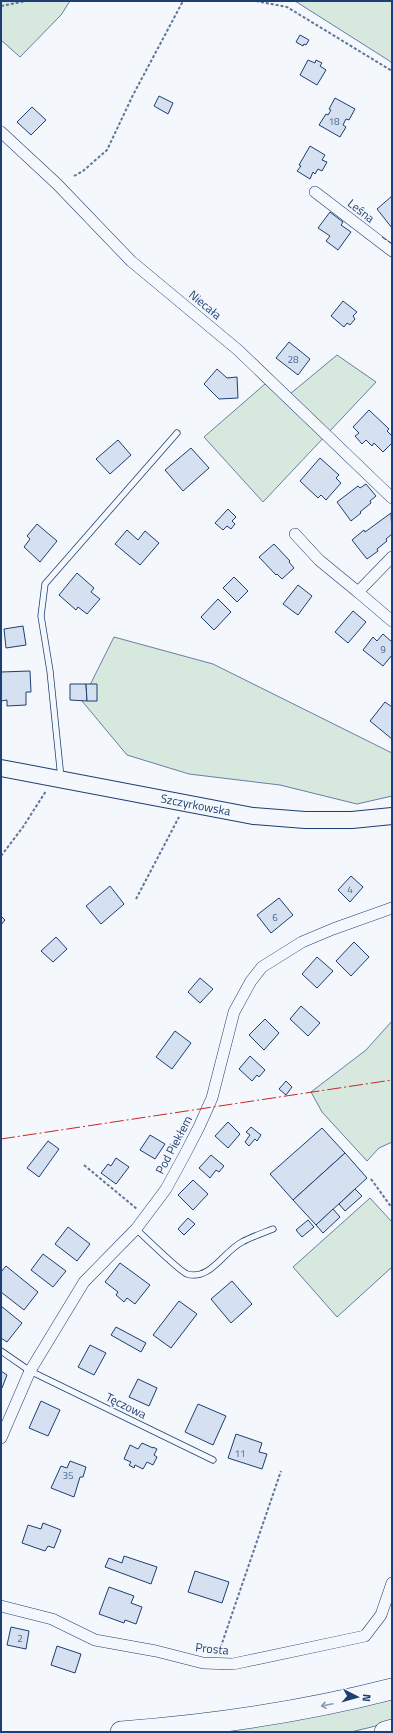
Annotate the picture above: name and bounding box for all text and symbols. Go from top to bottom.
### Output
house number: 18 [328,114,340,129]
street label: Leśna [344,194,379,227]
street label: Niecała [185,285,226,324]
house number: 28 [287,352,299,367]
house number: 9 [380,642,386,657]
street label: Szczyrkowska [159,789,232,821]
house number: 4 [347,882,353,897]
house number: 6 [272,910,278,925]
street label: Pod Piekłem [150,1112,197,1177]
street label: Tęczowa [103,1388,150,1424]
house number: 11 [234,1446,246,1461]
house number: 35 [62,1468,74,1483]
house number: 2 [17,1631,23,1646]
street label: Prosta [195,1637,230,1660]
north arrow [337,1677,377,1717]
text: N [359,1693,375,1703]
one-way arrow [321,1701,334,1709]

